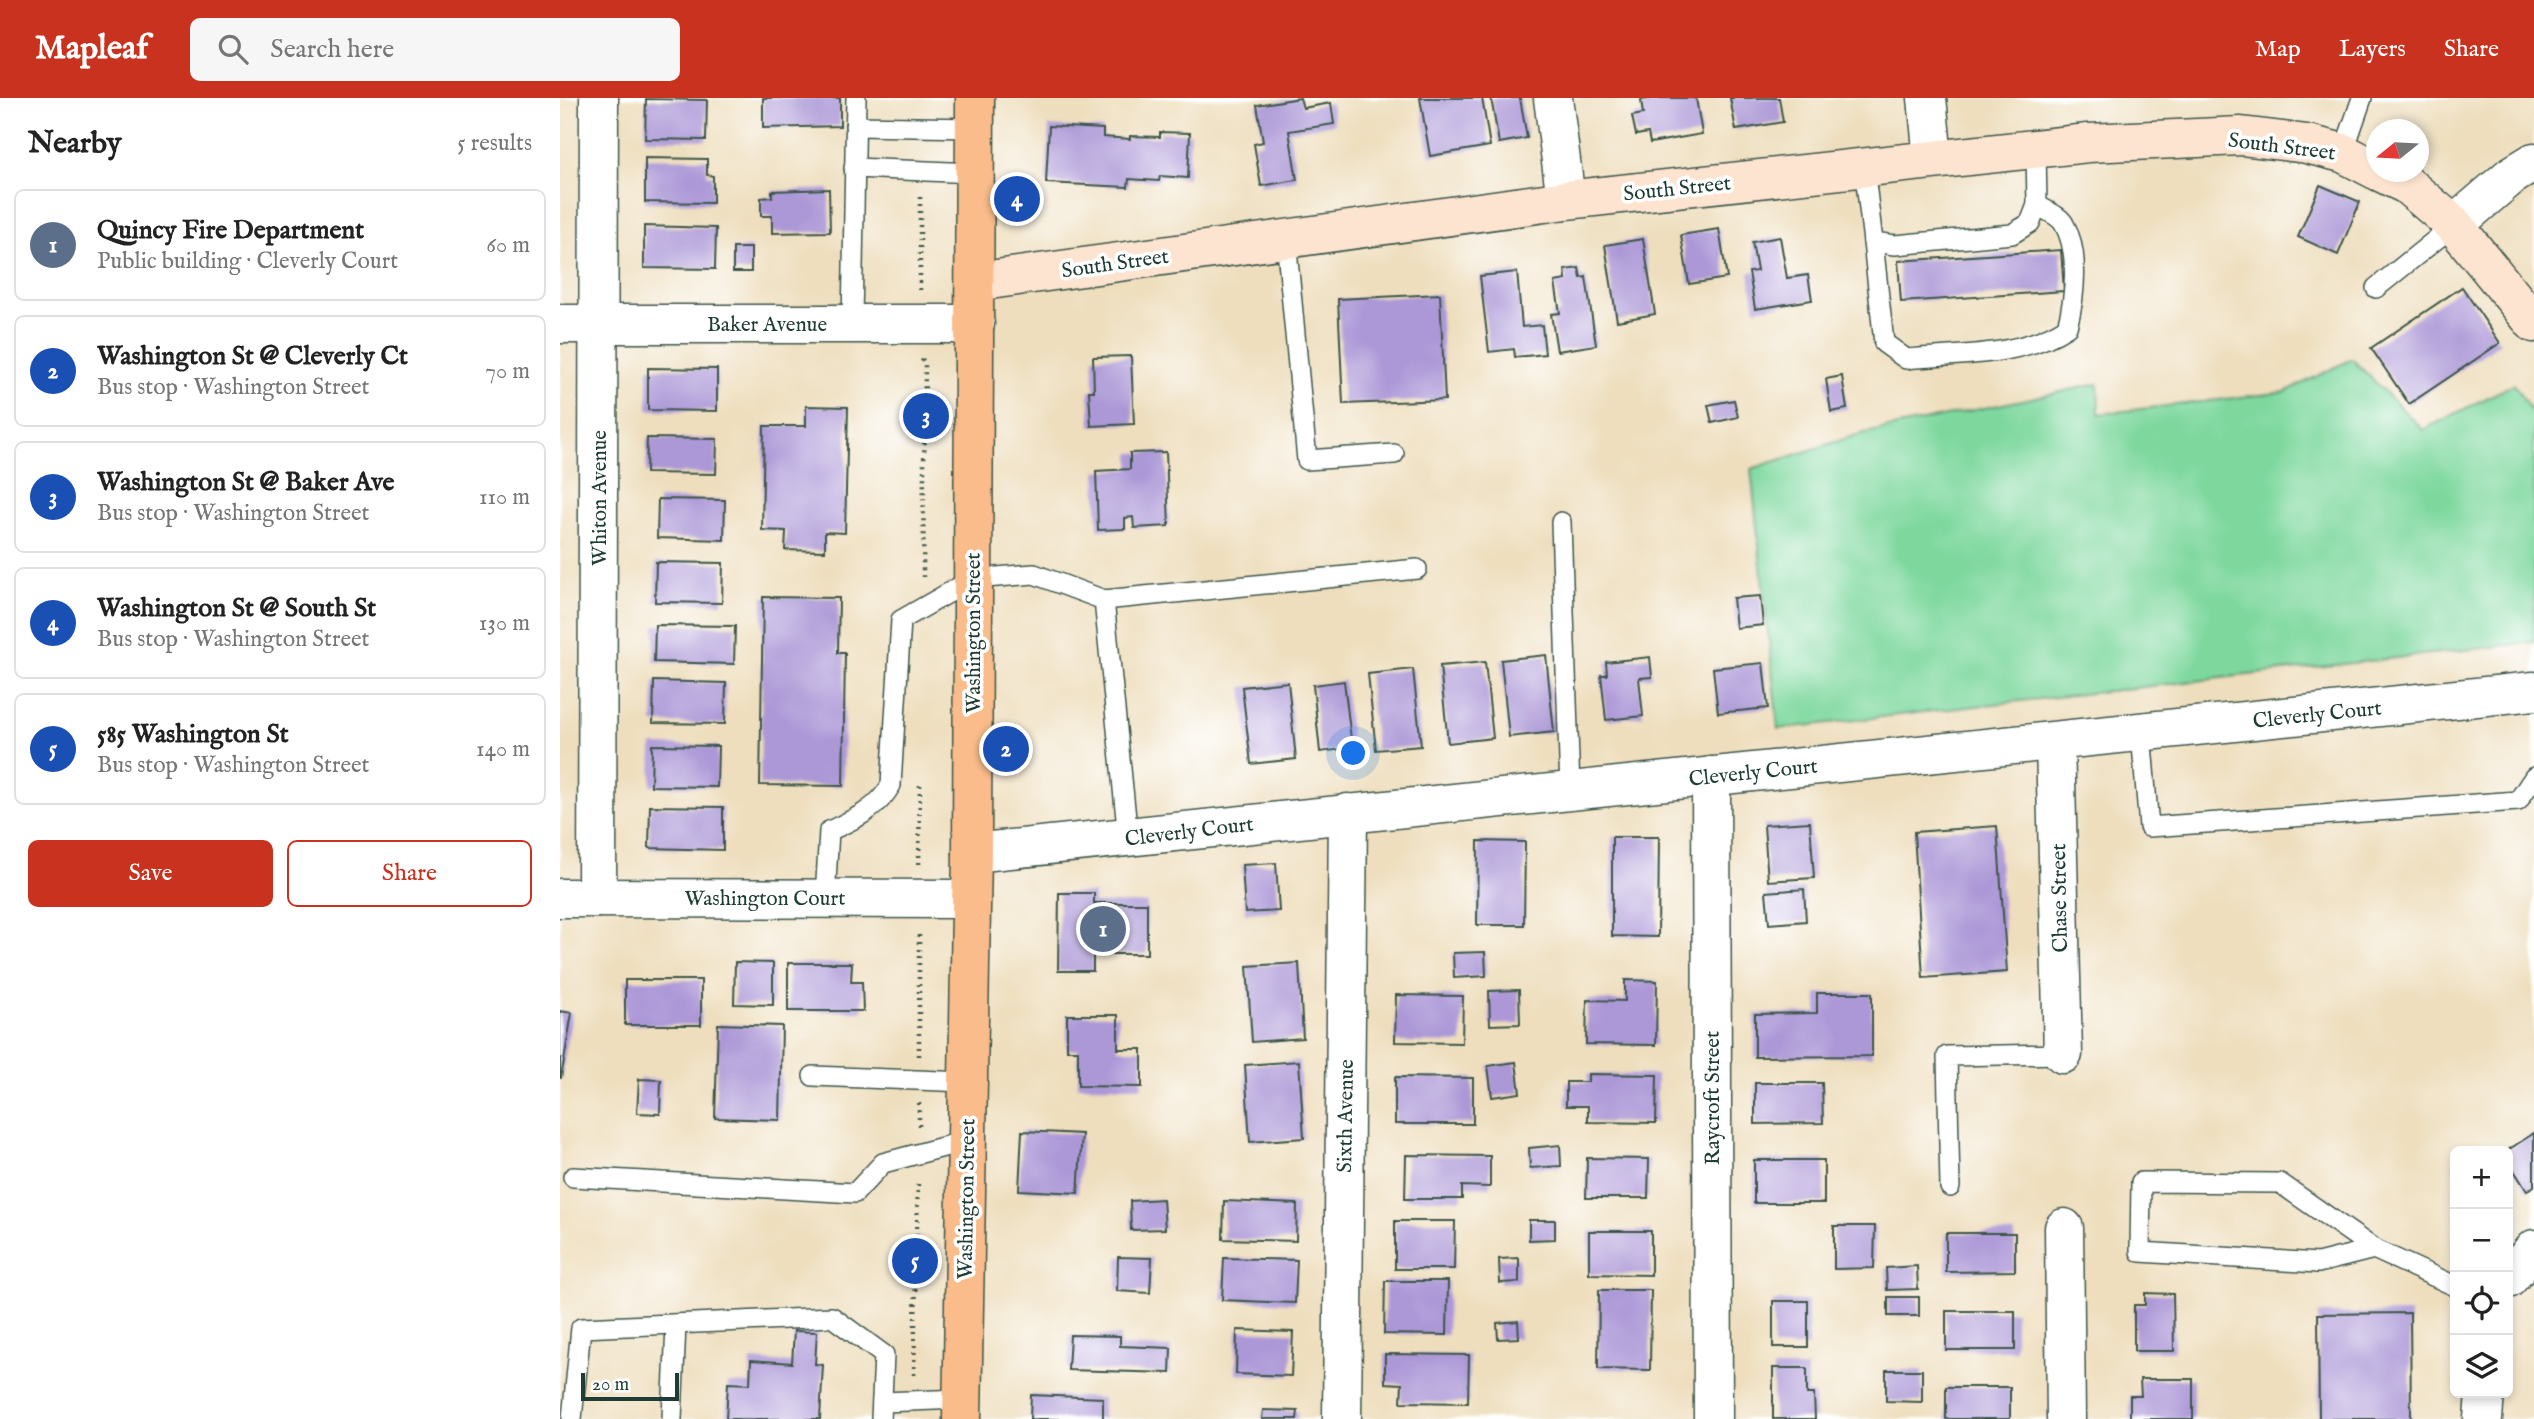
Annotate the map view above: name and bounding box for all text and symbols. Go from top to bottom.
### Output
search box [190,18,680,81]
text: Mapleaf [35,28,148,70]
icon: search [214,30,252,68]
text: Search here [270,33,394,66]
text: Map [2255,34,2301,65]
text: Layers [2339,34,2406,65]
text: Share [2444,34,2499,65]
north arrow [2366,119,2429,182]
text: Nearby [28,125,121,163]
street label: South Street [2227,128,2337,167]
text: 5 results [457,129,532,158]
street label: South Street [1622,170,1732,209]
pin: 4 [994,173,1040,225]
text: Quincy Fire Department [97,214,364,247]
text: 1 [49,231,57,260]
text: 60 m [486,231,530,260]
street label: South Street [1060,244,1171,285]
text: Public building · Cleverly Court [97,247,398,276]
street label: Baker Avenue [707,312,827,339]
text: Washington St @ Cleverly Ct [97,340,408,373]
text: 2 [48,357,58,386]
text: 70 m [485,357,530,386]
text: Bus stop · Washington Street [97,373,369,402]
pin: 3 [903,390,949,442]
street label: Whiton Avenue [587,430,614,566]
text: Washington St @ Baker Ave [97,466,395,499]
text: 3 [49,483,57,512]
text: 110 m [479,483,530,512]
text: Bus stop · Washington Street [97,499,369,528]
street label: Washington Street [961,553,988,713]
text: Washington St @ South St [97,592,376,625]
text: 4 [47,609,59,638]
text: 130 m [479,609,530,638]
text: Bus stop · Washington Street [97,625,369,654]
street label: Cleverly Court [2251,695,2383,736]
text: 585 Washington St [97,718,289,751]
pin: 2 [983,723,1029,775]
text: 5 [49,735,57,764]
text: 140 m [476,735,530,764]
your location [1336,736,1370,770]
text: Bus stop · Washington Street [97,751,369,780]
street label: Cleverly Court [1687,753,1819,794]
street label: Cleverly Court [1123,811,1255,854]
button: Save [28,840,273,907]
button: Share [287,840,532,907]
street label: Chase Street [2046,843,2075,953]
street label: Washington Court [685,886,845,913]
pin: 1 [1080,903,1126,955]
street label: Raycroft Street [1700,1031,1727,1165]
street label: Sixth Avenue [1332,1059,1361,1173]
street label: Washington Street [953,1118,982,1280]
map controls [2450,1146,2513,1398]
button: + [2450,1146,2513,1209]
button: − [2450,1209,2513,1272]
pin: 5 [892,1235,938,1287]
button: locate [2450,1272,2513,1335]
button: layers [2450,1335,2513,1398]
scale bar [581,1370,679,1402]
text: 20 m [592,1373,629,1397]

